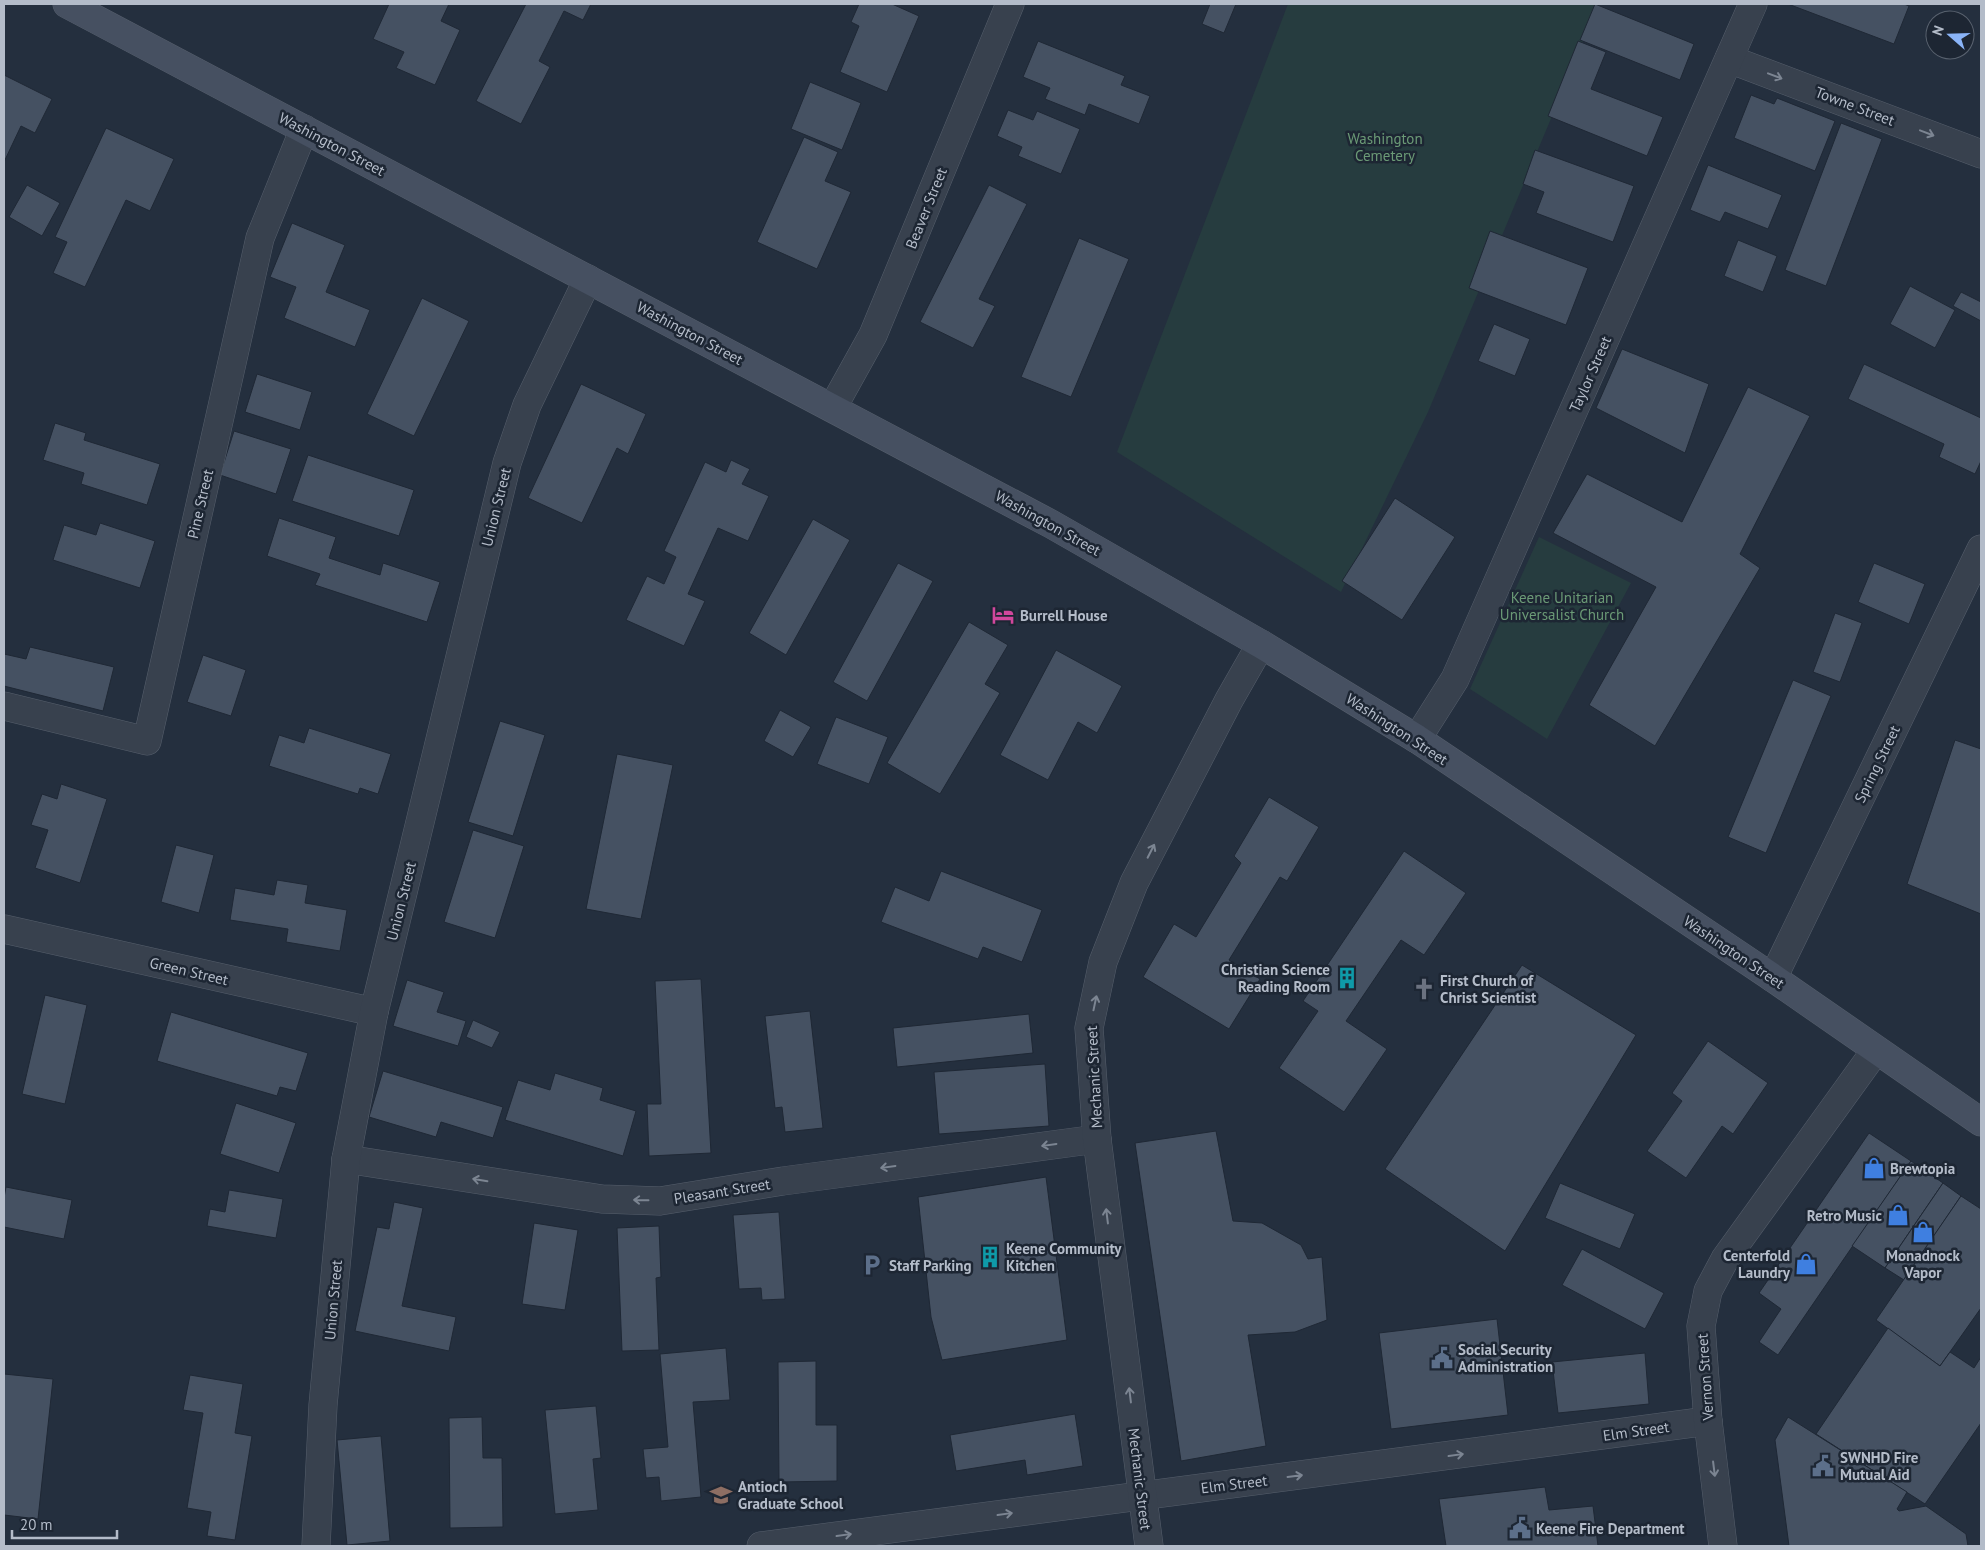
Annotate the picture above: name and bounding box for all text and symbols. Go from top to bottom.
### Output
north arrow [1925,10,1975,60]
text: N [1928,23,1948,38]
one-way arrow [1766,72,1782,81]
street label: Towne Street [1813,82,1897,130]
street label: Washington Street [276,108,388,180]
park label: Washington Cemetery [1347,129,1423,165]
one-way arrow [1919,129,1934,139]
street label: Beaver Street [901,165,951,251]
street label: Washington Street [634,297,746,369]
street label: Taylor Street [1565,333,1615,415]
street label: Union Street [477,466,515,548]
street label: Pine Street [183,467,217,541]
street label: Washington Street [992,486,1104,560]
park label: Keene Unitarian Universalist Church [1500,588,1624,624]
hotel icon: Burrell House [990,602,1016,628]
place label: Burrell House [1020,606,1108,625]
street label: Washington Street [1343,689,1451,769]
street label: Spring Street [1850,722,1904,806]
one-way arrow [1147,844,1156,859]
street label: Union Street [382,860,420,942]
street label: Washington Street [1680,911,1788,993]
street label: Green Street [148,953,230,989]
place label: Christian Science Reading Room [1221,960,1330,996]
building icon: Christian Science Reading Room [1334,965,1360,991]
place label: First Church of Christ Scientist [1440,971,1537,1007]
church icon: First Church of Christ Scientist [1411,976,1437,1002]
one-way arrow [1090,995,1100,1011]
street label: Mechanic Street [1082,1025,1106,1129]
one-way arrow [1042,1141,1058,1151]
shop icon: Brewtopia [1861,1155,1887,1181]
place label: Brewtopia [1890,1159,1955,1178]
one-way arrow [880,1162,896,1172]
street label: Pleasant Street [673,1174,771,1208]
one-way arrow [472,1175,488,1185]
one-way arrow [633,1195,649,1205]
shop icon: Retro Music [1885,1202,1911,1228]
place label: Retro Music [1807,1206,1882,1225]
one-way arrow [1102,1209,1112,1225]
shop icon: Monadnock Vapor [1910,1219,1936,1245]
place label: Keene Community Kitchen [1006,1239,1122,1275]
building icon: Keene Community Kitchen [977,1244,1003,1270]
place label: Centerfold Laundry [1723,1246,1791,1282]
place label: Monadnock Vapor [1886,1246,1961,1282]
shop icon: Centerfold Laundry [1793,1251,1819,1277]
parking icon: Staff Parking [859,1252,885,1278]
place label: Staff Parking [889,1256,972,1275]
street label: Union Street [320,1259,346,1341]
street label: Vernon Street [1692,1333,1718,1422]
place label: Social Security Administration [1458,1340,1553,1376]
public building icon: Social Security Administration [1429,1345,1455,1371]
one-way arrow [1125,1387,1135,1403]
street label: Elm Street [1602,1417,1670,1445]
street label: Mechanic Street [1124,1427,1156,1531]
place label: SWNHD Fire Mutual Aid [1840,1448,1919,1484]
one-way arrow [1448,1450,1464,1460]
public building icon: SWNHD Fire Mutual Aid [1810,1453,1836,1479]
one-way arrow [1709,1461,1719,1477]
street label: Elm Street [1200,1470,1268,1498]
one-way arrow [1287,1471,1303,1481]
place label: Antioch Graduate School [738,1477,844,1513]
school or university icon: Antioch Graduate School [708,1482,734,1508]
scale bar [12,1508,118,1540]
one-way arrow [997,1509,1013,1519]
text: 20 m [20,1515,53,1534]
public building icon: Keene Fire Department [1507,1515,1533,1541]
place label: Keene Fire Department [1536,1519,1685,1538]
one-way arrow [836,1530,852,1540]

